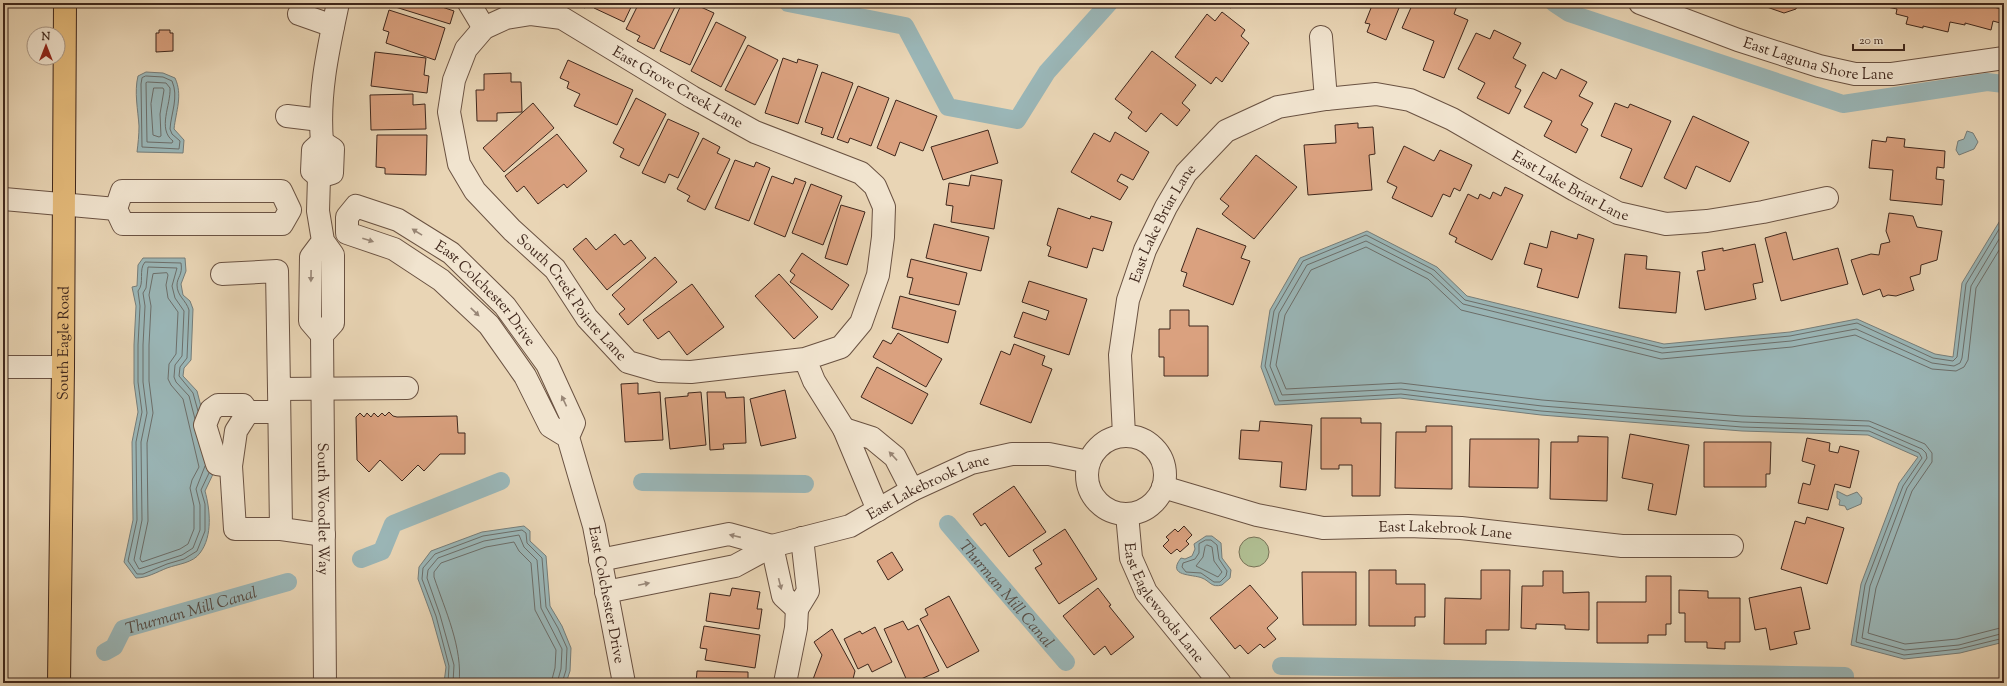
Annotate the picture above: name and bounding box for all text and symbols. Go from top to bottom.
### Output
north arrow [26,26,66,66]
scale bar [1853,26,1904,52]
text: N [41,29,51,45]
text: 20 m [1859,32,1884,50]
street label: East Laguna Shore Lane [1740,33,1893,86]
street label: East Grove Creek Lane [608,42,747,134]
street label: East Lake Briar Lane [1507,147,1631,227]
street label: East Lake Briar Lane [1126,160,1201,286]
one-way arrow [412,228,422,236]
street label: South Creek Pointe Lane [511,230,631,366]
street label: East Colchester Drive [430,236,540,351]
one-way arrow [363,238,375,244]
one-way arrow [308,270,314,283]
street label: South Eagle Road [54,285,75,400]
one-way arrow [470,307,480,317]
one-way arrow [561,396,567,407]
street label: South Woodlet Way [311,443,333,576]
street label: East Lakebrook Lane [863,450,992,526]
one-way arrow [888,451,898,461]
street label: East Lakebrook Lane [1378,517,1513,546]
street label: East Colchester Drive [582,524,629,665]
one-way arrow [728,533,741,539]
water label: Thurman Mill Canal [952,536,1058,654]
street label: East Eaglewoods Lane [1118,542,1208,668]
one-way arrow [777,578,783,590]
one-way arrow [638,581,650,587]
water label: Thurman Mill Canal [123,582,260,642]

